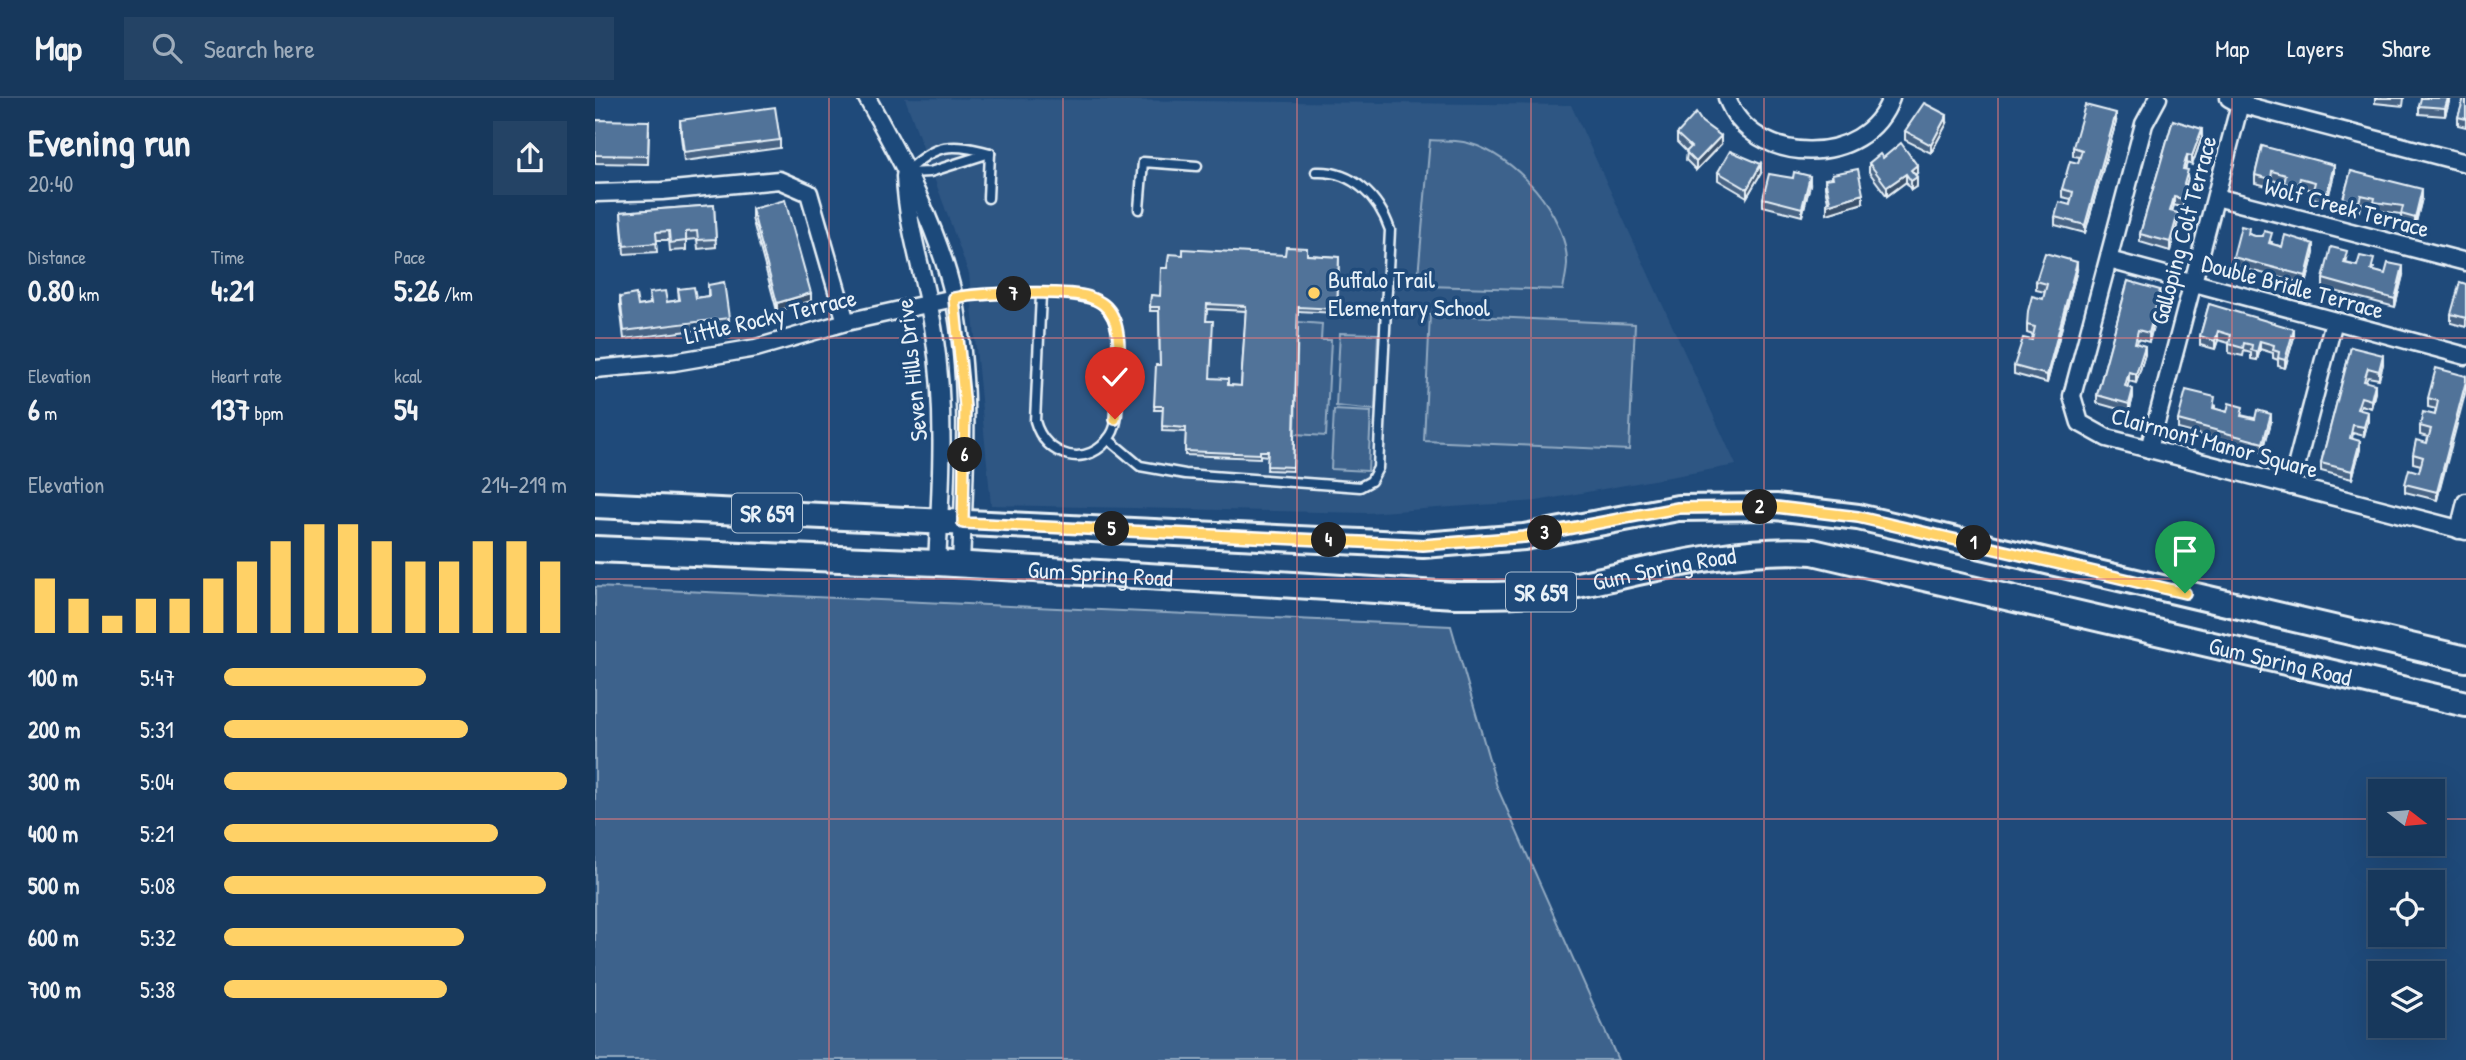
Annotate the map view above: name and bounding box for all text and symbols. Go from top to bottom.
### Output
search box [124,17,614,80]
text: Map [35,26,82,70]
icon: search [148,29,186,67]
text: Search here [204,31,315,66]
text: Map [2215,32,2249,64]
text: Layers [2287,32,2344,64]
text: Share [2382,32,2431,64]
text: Evening run [28,116,191,168]
button: share [493,121,567,195]
street label: Galloping Colt Terrace [2142,132,2224,328]
text: 20:40 [28,168,73,199]
street label: Wolf Creek Terrace [2261,170,2433,245]
text: Distance [28,244,86,270]
text: Time [211,244,245,270]
text: Pace [394,244,426,270]
street label: Double Bridle Terrace [2198,246,2388,326]
place label: Buffalo Trail Elementary School [1328,263,1491,323]
text: 0.80 [28,270,74,310]
text: 4:21 [211,270,254,310]
text: 5:26 [394,270,440,310]
pin: 7 [997,276,1031,312]
text: 7 [1009,280,1018,306]
text: km [74,281,99,307]
text: /km [440,281,473,307]
street label: Little Rocky Terrace [681,281,859,351]
marker: Buffalo Trail Elementary School [1306,285,1322,301]
street label: Seven Hills Drive [888,297,934,443]
pin [1085,347,1145,419]
icon: check [1096,358,1134,396]
text: Elevation [28,363,91,389]
text: Heart rate [211,363,282,389]
text: kcal [394,363,422,389]
text: 6 [28,389,40,429]
text: 137 [211,389,250,429]
text: 54 [394,389,418,429]
street label: Clairmont Manor Square [2108,399,2322,485]
text: m [40,400,57,426]
text: bpm [250,400,283,426]
pin: 6 [947,438,983,472]
text: 6 [961,441,968,467]
text: Elevation [28,469,104,500]
text: 214–219 m [481,469,567,500]
pin: 2 [1743,490,1777,524]
text: 2 [1755,493,1764,519]
road number: SR 659 [732,494,802,532]
pin: 5 [1095,512,1129,546]
text: 5 [1107,515,1116,541]
pin: 3 [1527,516,1563,550]
text: 3 [1540,519,1549,545]
pin [2155,521,2215,593]
pin: 4 [1311,522,1347,558]
text: 4 [1325,526,1332,552]
pin: 1 [1957,526,1991,560]
text: 1 [1970,529,1977,555]
icon: arrive [2166,532,2204,570]
street label: Gum Spring Road [1590,539,1738,597]
street label: Gum Spring Road [1027,553,1174,594]
road number: SR 659 [1506,572,1576,612]
street label: Gum Spring Road [2206,629,2355,693]
text: 100 m [28,662,78,693]
text: 5:47 [140,662,175,693]
text: 200 m [28,714,80,745]
text: 5:31 [140,714,174,745]
text: 300 m [28,766,80,797]
text: 5:04 [140,766,174,797]
north arrow [2368,779,2445,856]
map controls [2368,779,2445,1038]
text: 400 m [28,818,78,849]
text: 5:21 [140,818,174,849]
text: 500 m [28,870,79,901]
text: 5:08 [140,870,175,901]
button: locate [2368,870,2445,947]
text: 600 m [28,922,79,953]
text: 5:32 [140,922,176,953]
button: layers [2368,961,2445,1038]
text: 700 m [28,974,81,1005]
text: 5:38 [140,974,175,1005]

